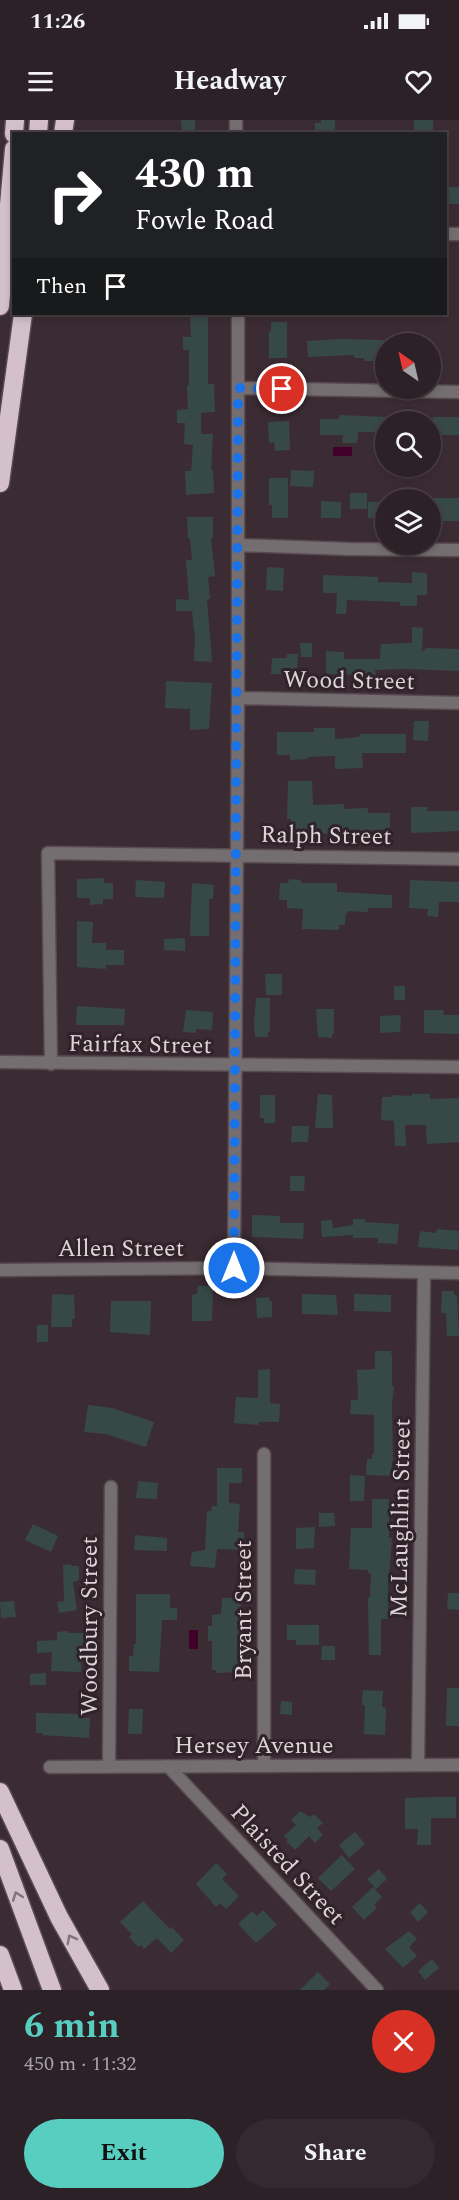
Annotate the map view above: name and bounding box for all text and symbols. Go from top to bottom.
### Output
text: 11:26 [30,5,85,38]
text: Headway [173,60,286,102]
icon: menu [24,65,57,98]
icon: heart [402,65,435,98]
text: 430 m [135,143,254,206]
icon: right [36,156,114,234]
text: Fowle Road [135,200,274,242]
text: Then [36,270,87,303]
icon: arrive [99,270,132,303]
north arrow [375,333,441,399]
map controls [375,333,441,555]
pin [256,363,307,414]
icon: arrive [265,372,298,405]
button: search [375,411,441,477]
button: layers [375,489,441,555]
street label: Wood Street [283,662,415,700]
street label: Ralph Street [260,817,392,855]
street label: Fairfax Street [68,1026,212,1064]
street label: Allen Street [58,1231,184,1267]
position arrow [202,1236,266,1300]
street label: McLaughlin Street [381,1418,421,1618]
street label: Woodbury Street [72,1536,108,1716]
street label: Bryant Street [226,1540,262,1680]
street label: Hersey Avenue [174,1728,334,1764]
street label: Plaisted Street [222,1796,353,1933]
one-way arrow [12,1891,25,1902]
one-way arrow [67,1935,78,1945]
text: 6 min [24,1999,120,2054]
button: close [372,2010,435,2073]
text: 450 m · 11:32 [24,2049,136,2079]
button: Exit [24,2119,224,2188]
button: Share [236,2119,435,2188]

